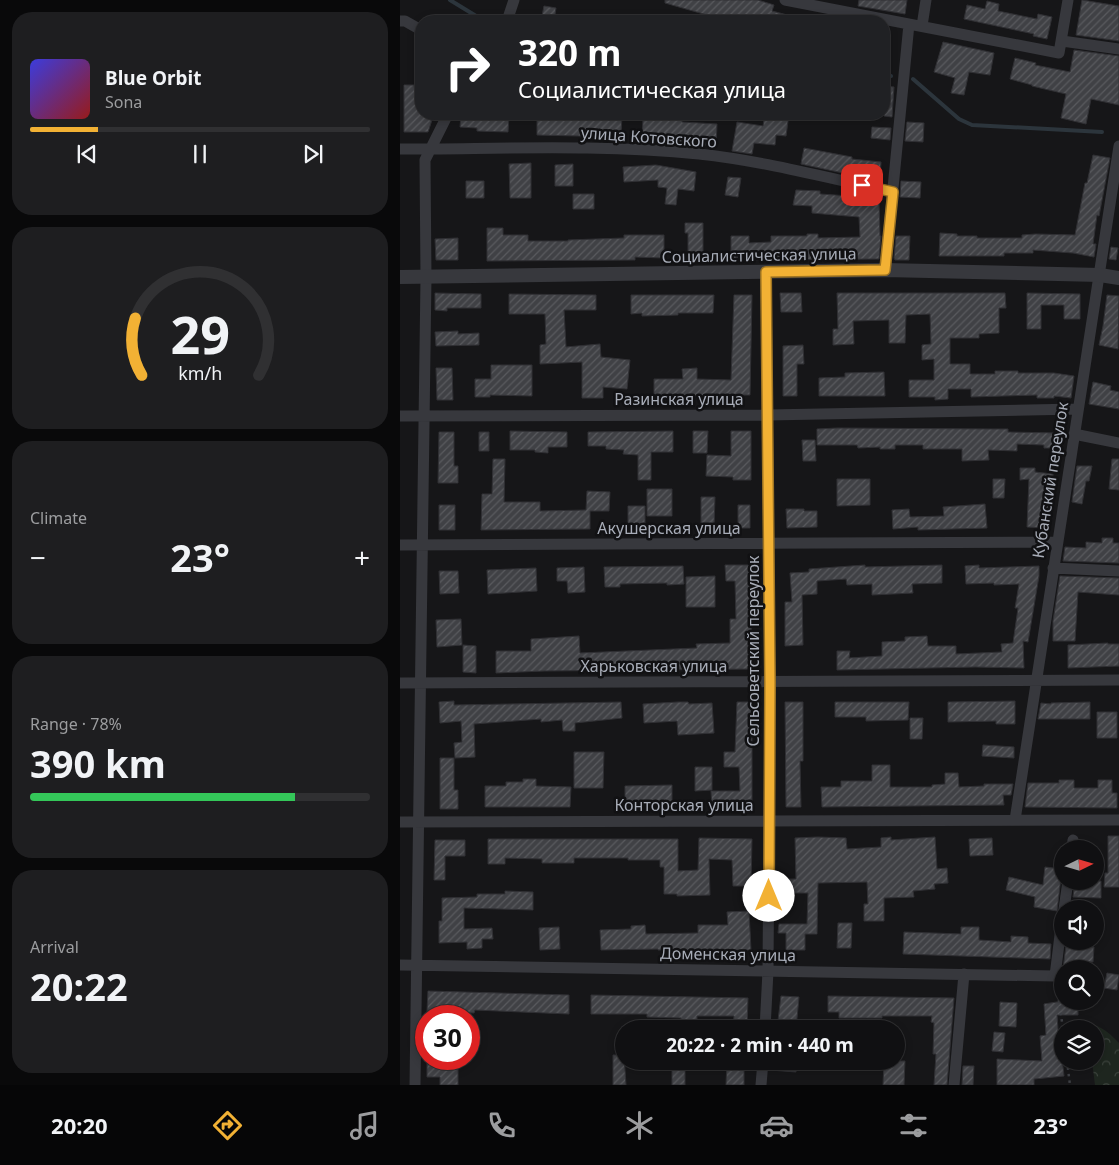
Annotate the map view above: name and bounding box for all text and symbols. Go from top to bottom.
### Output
text: 320 m [518,29,621,76]
icon: right [435,35,500,100]
text: Blue Orbit [105,65,201,91]
text: Социалистическая улица [518,74,786,104]
text: Sona [105,91,142,113]
street label: улица Котовского [580,121,718,153]
icon: previous [73,140,101,168]
icon: pause [186,140,214,168]
icon: next [299,140,327,168]
pin [841,164,883,206]
icon: arrive [848,171,876,199]
street label: Социалистическая улица [661,242,857,268]
text: 29 [170,298,230,369]
text: km/h [178,361,222,385]
street label: Разинская улица [614,388,744,410]
street label: Кубанский переулок [1027,400,1073,560]
text: Climate [30,507,87,529]
street label: Акушерская улица [597,517,741,539]
text: 23° [170,531,230,583]
text: − [30,538,46,576]
text: + [354,538,370,576]
street label: Сельсоветский переулок [742,555,764,747]
street label: Харьковская улица [580,655,728,677]
text: Range · 78% [30,713,122,735]
text: 390 km [30,737,166,789]
street label: Конторская улица [614,794,754,816]
north arrow [1054,840,1104,890]
map controls [1054,840,1104,1070]
position arrow [742,869,794,921]
button: sound [1054,900,1104,950]
text: Arrival [30,936,79,958]
street label: Доменская улица [660,942,796,966]
text: 20:22 [30,960,128,1012]
button: search [1054,960,1104,1010]
speed limit sign: 30 [415,1005,480,1070]
button: layers [1054,1020,1104,1070]
text: 20:22 · 2 min · 440 m [666,1032,854,1058]
icon: directions [210,1108,245,1143]
icon: music [347,1108,382,1143]
icon: phone [484,1108,519,1143]
icon: climate [622,1108,657,1143]
icon: car [759,1108,794,1143]
icon: filters [896,1108,931,1143]
text: 20:20 [51,1110,108,1140]
text: 23° [1033,1110,1068,1140]

